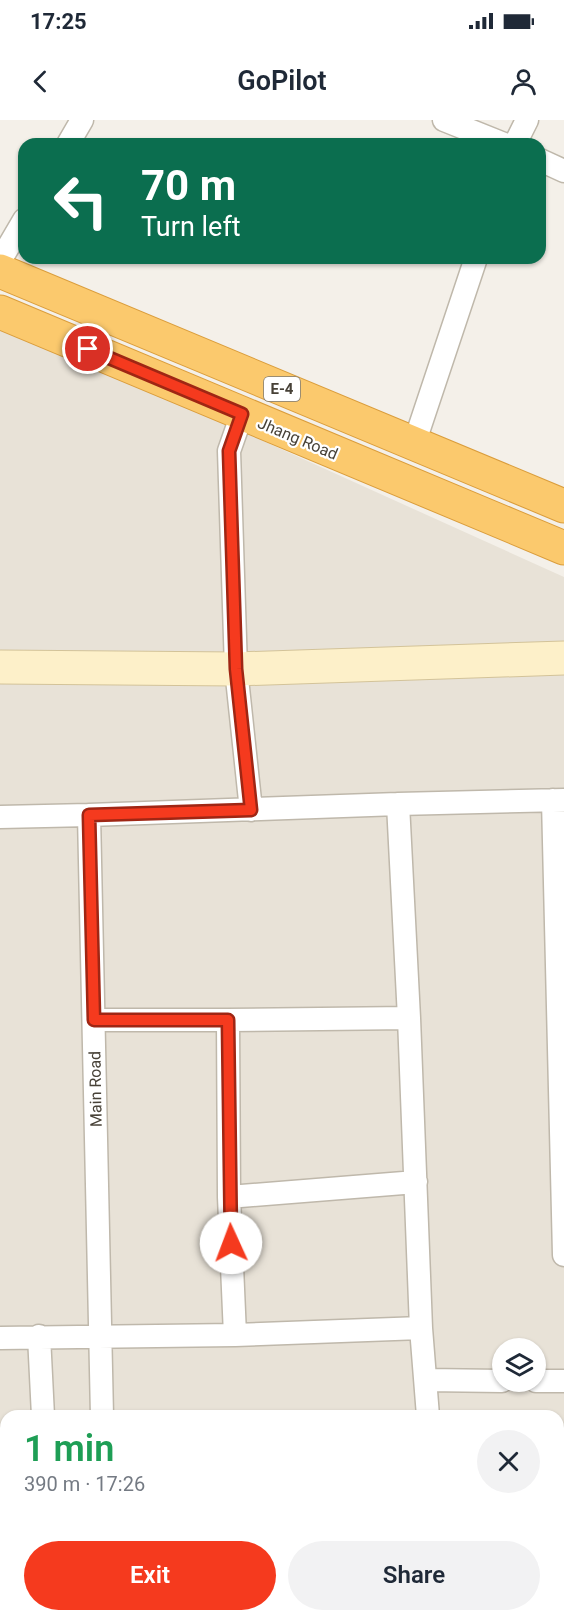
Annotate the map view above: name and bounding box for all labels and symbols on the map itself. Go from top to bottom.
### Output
pin [62,323,113,374]
road number: E-4 [264,377,300,401]
street label: Jhang Road [255,413,341,464]
street label: Main Road [85,1051,106,1127]
position arrow [199,1211,263,1275]

